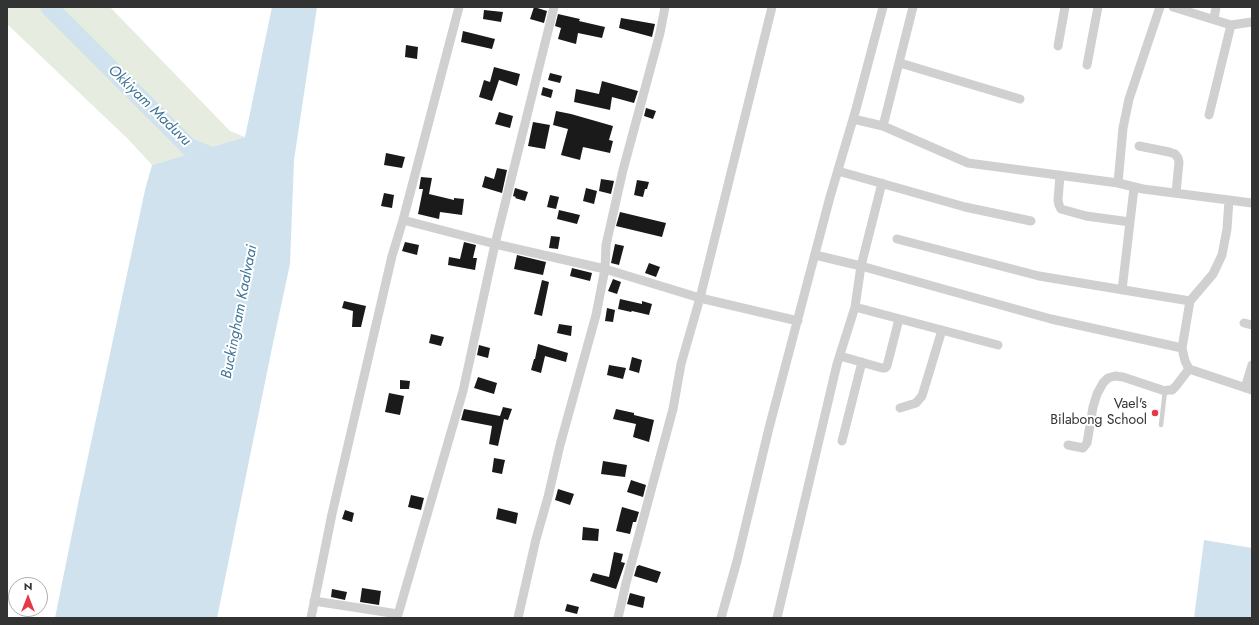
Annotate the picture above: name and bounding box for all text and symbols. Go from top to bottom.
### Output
water label: Okkiyam Maduvu [104,62,194,150]
water label: Buckingham Kaalvaai [218,244,262,380]
place label: Vael's Bilabong School [1050,397,1147,430]
marker: Vael's Bilabong School [1150,408,1160,418]
north arrow [8,577,48,617]
text: N [24,578,32,594]

